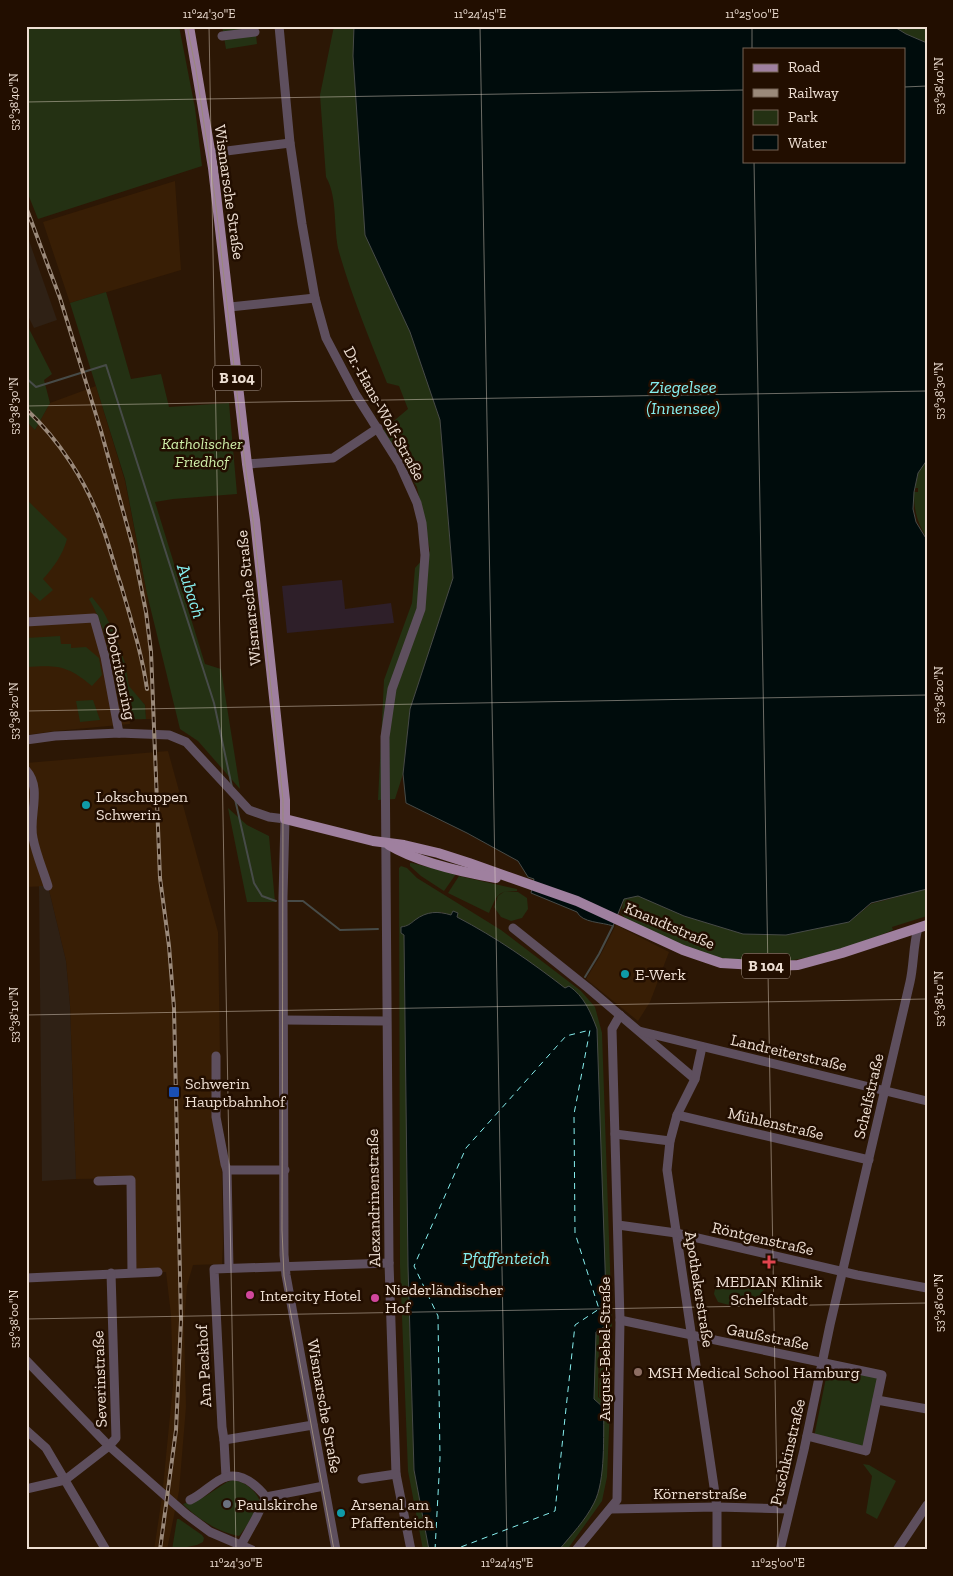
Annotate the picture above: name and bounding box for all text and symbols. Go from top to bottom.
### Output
text: 11°24'30"E [183,7,235,21]
text: 11°24'45"E [454,7,506,21]
text: 11°25'00"E [725,7,779,21]
legend [743,48,906,162]
text: 53°38'40"N [932,57,946,115]
text: Road [788,58,821,76]
text: 53°38'40"N [7,73,21,131]
text: Railway [788,84,839,102]
text: Park [788,108,818,126]
street label: Wismarsche Straße [211,124,248,261]
text: Water [788,134,828,152]
street label: Dr.-Hans-Wolf-Straße [340,343,429,484]
text: 53°38'30"N [932,362,946,420]
road number: B 104 [213,366,261,390]
water label: Ziegelsee (Innensee) [646,376,720,419]
text: 53°38'30"N [7,377,21,435]
park label: Katholischer Friedhof [161,434,243,471]
street label: Wismarsche Straße [232,529,265,666]
water label: Aubach [172,560,210,621]
street label: Obotritenring [101,623,140,722]
text: 53°38'20"N [932,666,946,724]
text: 53°38'20"N [7,682,21,740]
place label: Lokschuppen Schwerin [96,787,189,824]
marker: Lokschuppen Schwerin [80,799,92,811]
street label: Knaudtstraße [622,898,718,953]
road number: B 104 [742,954,790,978]
place label: E-Werk [635,965,686,984]
marker: E-Werk [619,968,631,980]
text: 53°38'10"N [932,971,946,1027]
text: 53°38'10"N [7,987,21,1043]
street label: Landreiterstraße [729,1030,849,1075]
street label: Schelfstraße [849,1052,888,1141]
place label: Schwerin Hauptbahnhof [185,1074,287,1111]
marker: Schwerin Hauptbahnhof [167,1085,181,1099]
street label: Mühlenstraße [726,1103,826,1144]
street label: Alexandrinenstraße [363,1129,384,1267]
street label: Röntgenstraße [710,1218,816,1259]
street label: Apothekerstraße [681,1230,718,1349]
water label: Pfaffenteich [462,1247,550,1269]
marker: MEDIAN Klinik Schelfstadt [762,1255,776,1269]
place label: MEDIAN Klinik Schelfstadt [716,1272,823,1309]
text: 53°38'00"N [932,1274,946,1332]
street label: August-Bebel-Straße [595,1277,614,1421]
place label: Niederländischer Hof [385,1280,504,1317]
place label: Intercity Hotel [260,1286,361,1305]
marker: Intercity Hotel [244,1289,256,1301]
text: 53°38'00"N [7,1290,21,1348]
marker: Niederländischer Hof [369,1292,381,1304]
street label: Gaußstraße [725,1319,811,1354]
street label: Am Packhof [192,1322,215,1408]
street label: Severinstraße [88,1330,111,1428]
street label: Wismarsche Straße [303,1338,346,1475]
place label: MSH Medical School Hamburg [648,1363,860,1382]
marker: MSH Medical School Hamburg [632,1366,644,1378]
street label: Puschkinstraße [766,1397,809,1507]
street label: Körnerstraße [653,1484,747,1503]
place label: Paulskirche [237,1495,317,1514]
place label: Arsenal am Pfaffenteich [351,1495,434,1532]
marker: Paulskirche [221,1498,233,1510]
marker: Arsenal am Pfaffenteich [335,1507,347,1519]
text: 11°24'30"E [210,1556,262,1570]
text: 11°24'45"E [481,1556,533,1570]
text: 11°25'00"E [751,1556,805,1570]

